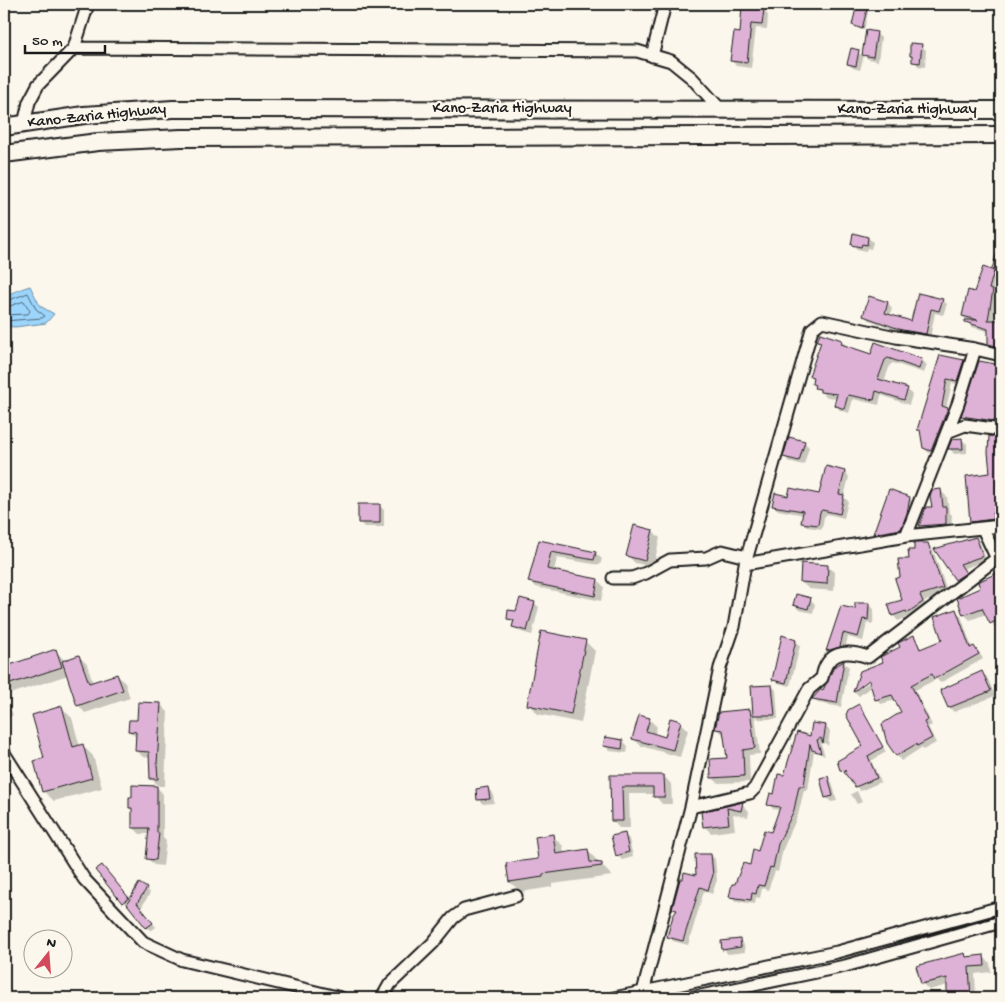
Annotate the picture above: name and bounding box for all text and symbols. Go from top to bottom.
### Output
scale bar [25,22,105,54]
text: 50 m [32,33,63,51]
street label: Kano-Zaria Highway [27,100,167,134]
street label: Kano-Zaria Highway [432,100,572,119]
street label: Kano-Zaria Highway [837,101,977,120]
north arrow [22,930,72,980]
text: N [44,934,58,953]

